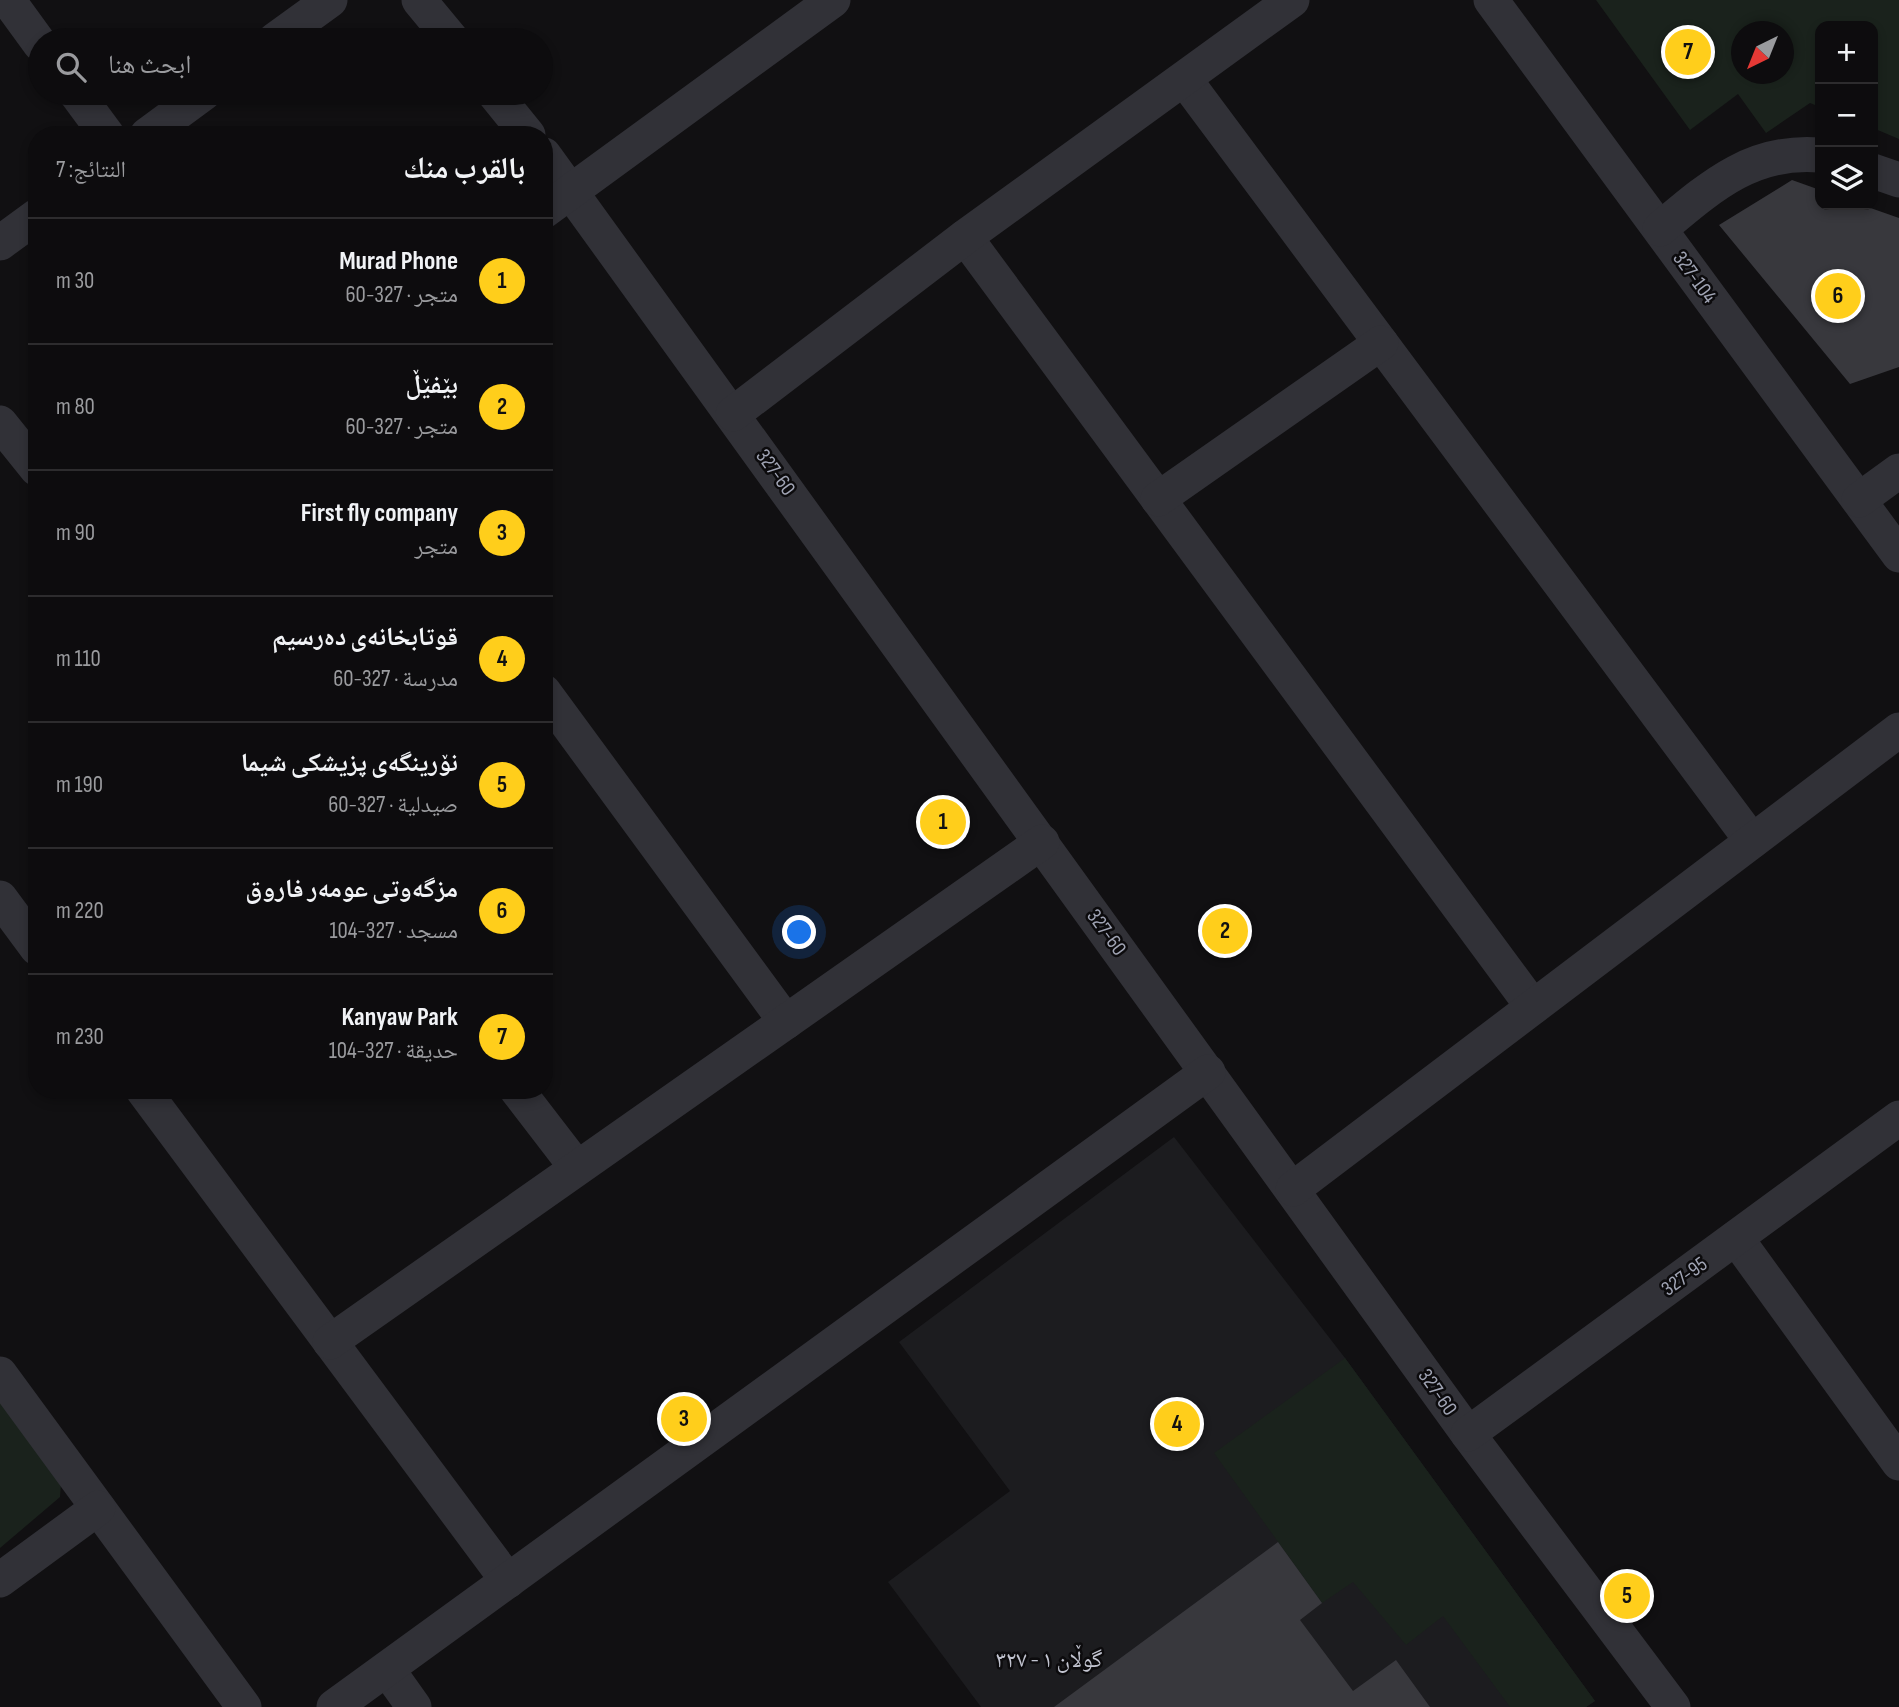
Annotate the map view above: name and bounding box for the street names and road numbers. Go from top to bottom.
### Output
street label: 327-104 [1667,246,1722,308]
street label: 327-60 [750,444,801,500]
street label: 327-60 [1081,904,1132,960]
street label: 327-95 [1657,1252,1712,1301]
street label: 327-60 [1413,1364,1462,1420]

